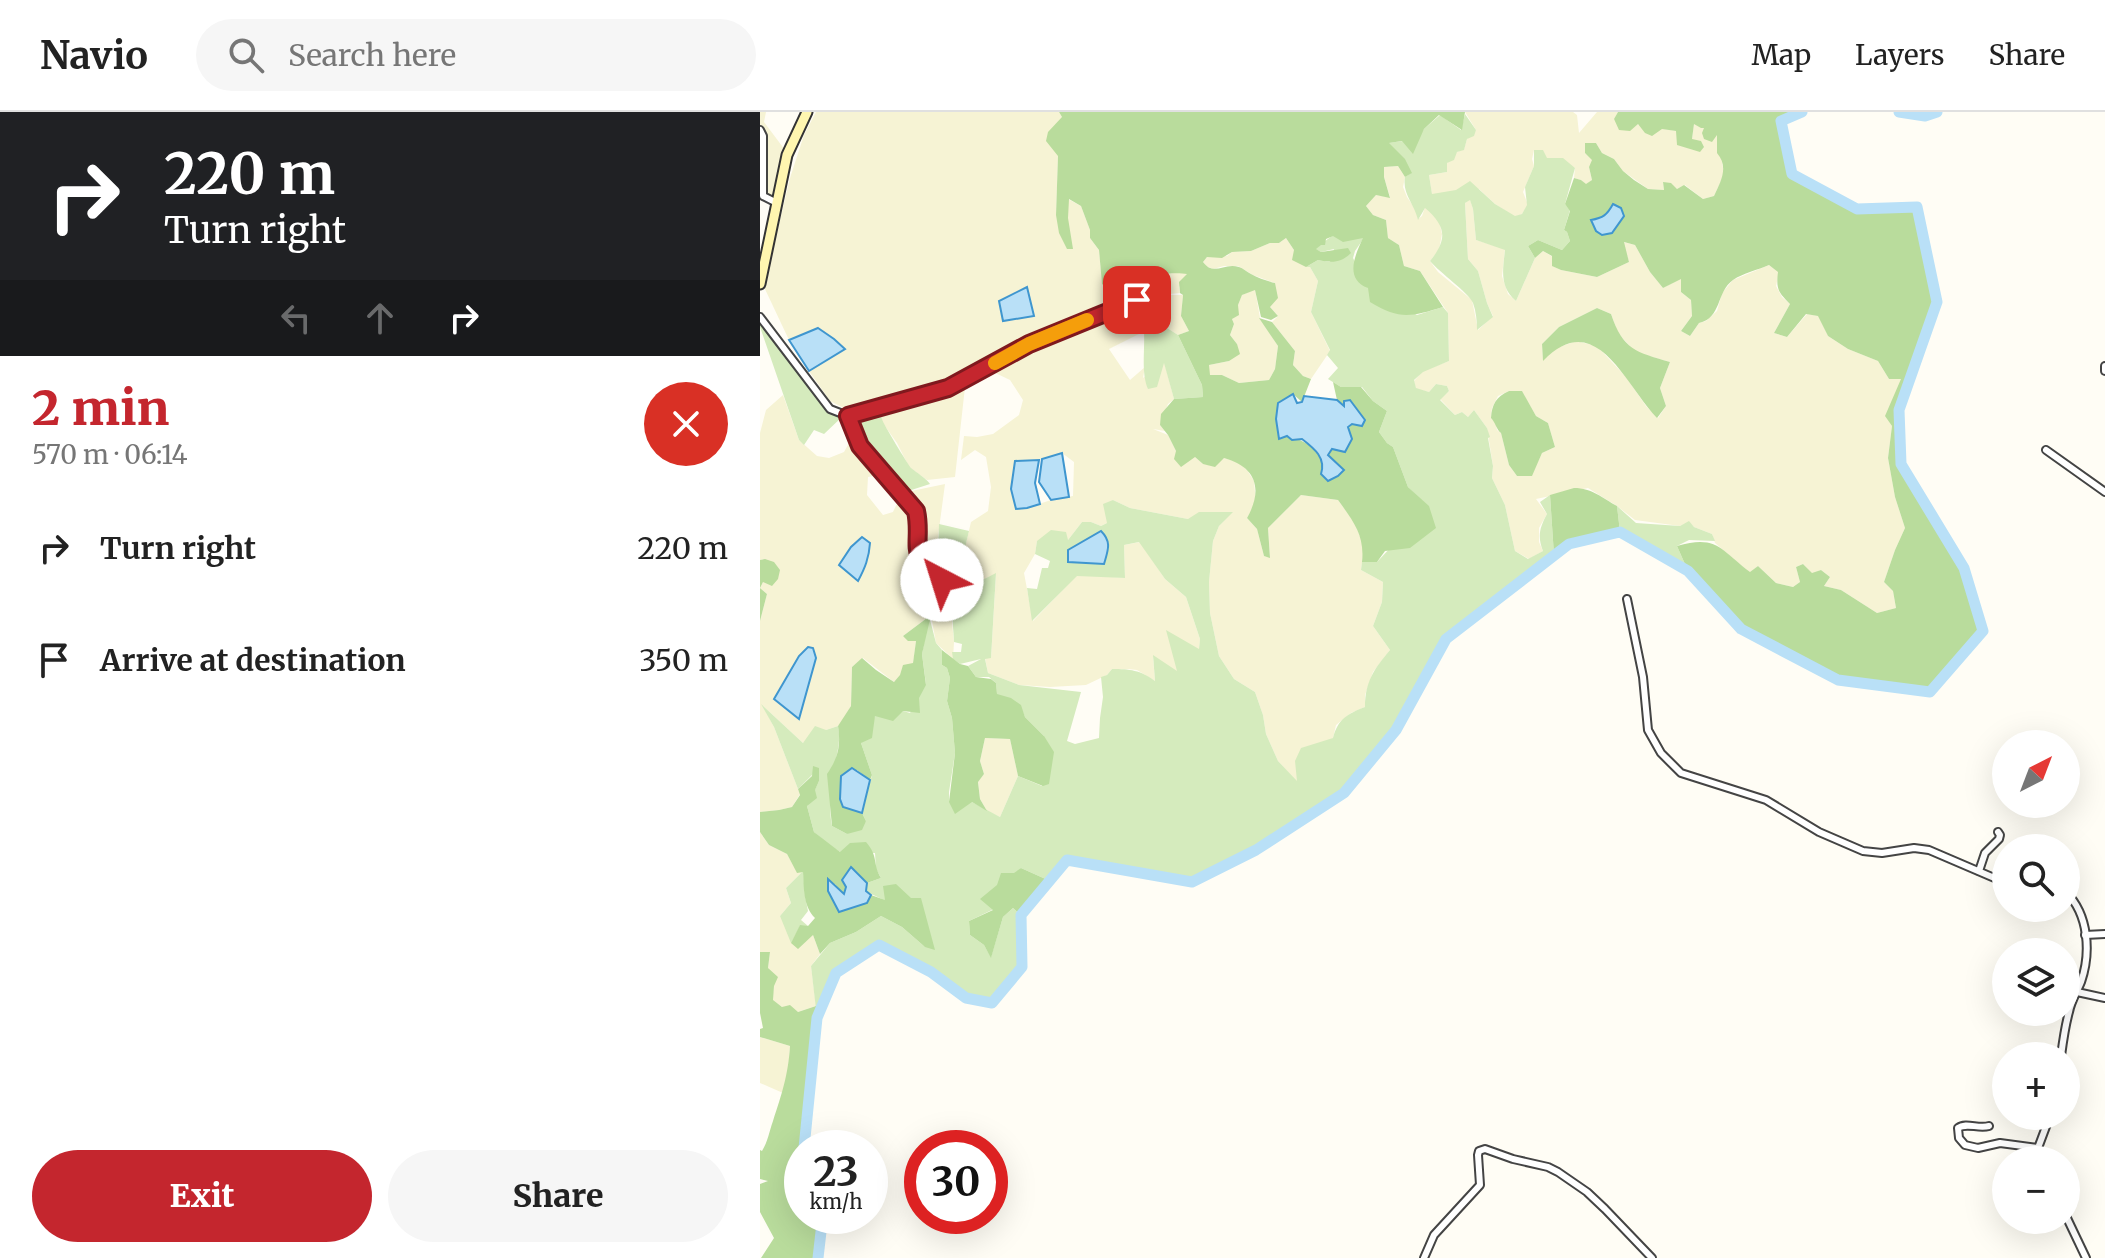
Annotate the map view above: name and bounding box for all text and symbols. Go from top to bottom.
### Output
search box [196,19,756,91]
text: Navio [40,32,148,79]
icon: search [224,33,268,77]
text: Search here [288,36,456,74]
text: Map [1751,37,1811,73]
text: Layers [1855,37,1944,73]
text: Share [1988,37,2065,73]
text: 220 m [164,139,335,209]
icon: right [32,144,136,248]
text: Turn right [164,208,346,253]
pin [1103,266,1171,334]
icon: arrive [1115,278,1159,322]
icon: left [274,296,318,340]
icon: ahead [358,296,402,340]
icon: right [442,296,486,340]
text: 2 min [32,378,169,438]
button: close [644,382,728,466]
text: 570 m · 06:14 [32,438,188,471]
icon: right [32,526,76,570]
text: Turn right [100,529,256,567]
text: 220 m [637,529,728,567]
position arrow [900,538,984,622]
icon: arrive [32,638,76,682]
text: Arrive at destination [100,641,406,679]
text: 350 m [639,641,728,679]
north arrow [1992,730,2080,818]
map controls [1992,730,2080,1234]
button: search [1992,834,2080,922]
button: layers [1992,938,2080,1026]
button: + [1992,1042,2080,1130]
speed limit sign: 30 [904,1130,1008,1234]
button: − [1992,1146,2080,1234]
text: 23 [813,1147,859,1197]
button: Exit [32,1150,372,1242]
button: Share [388,1150,728,1242]
text: km/h [810,1189,862,1214]

